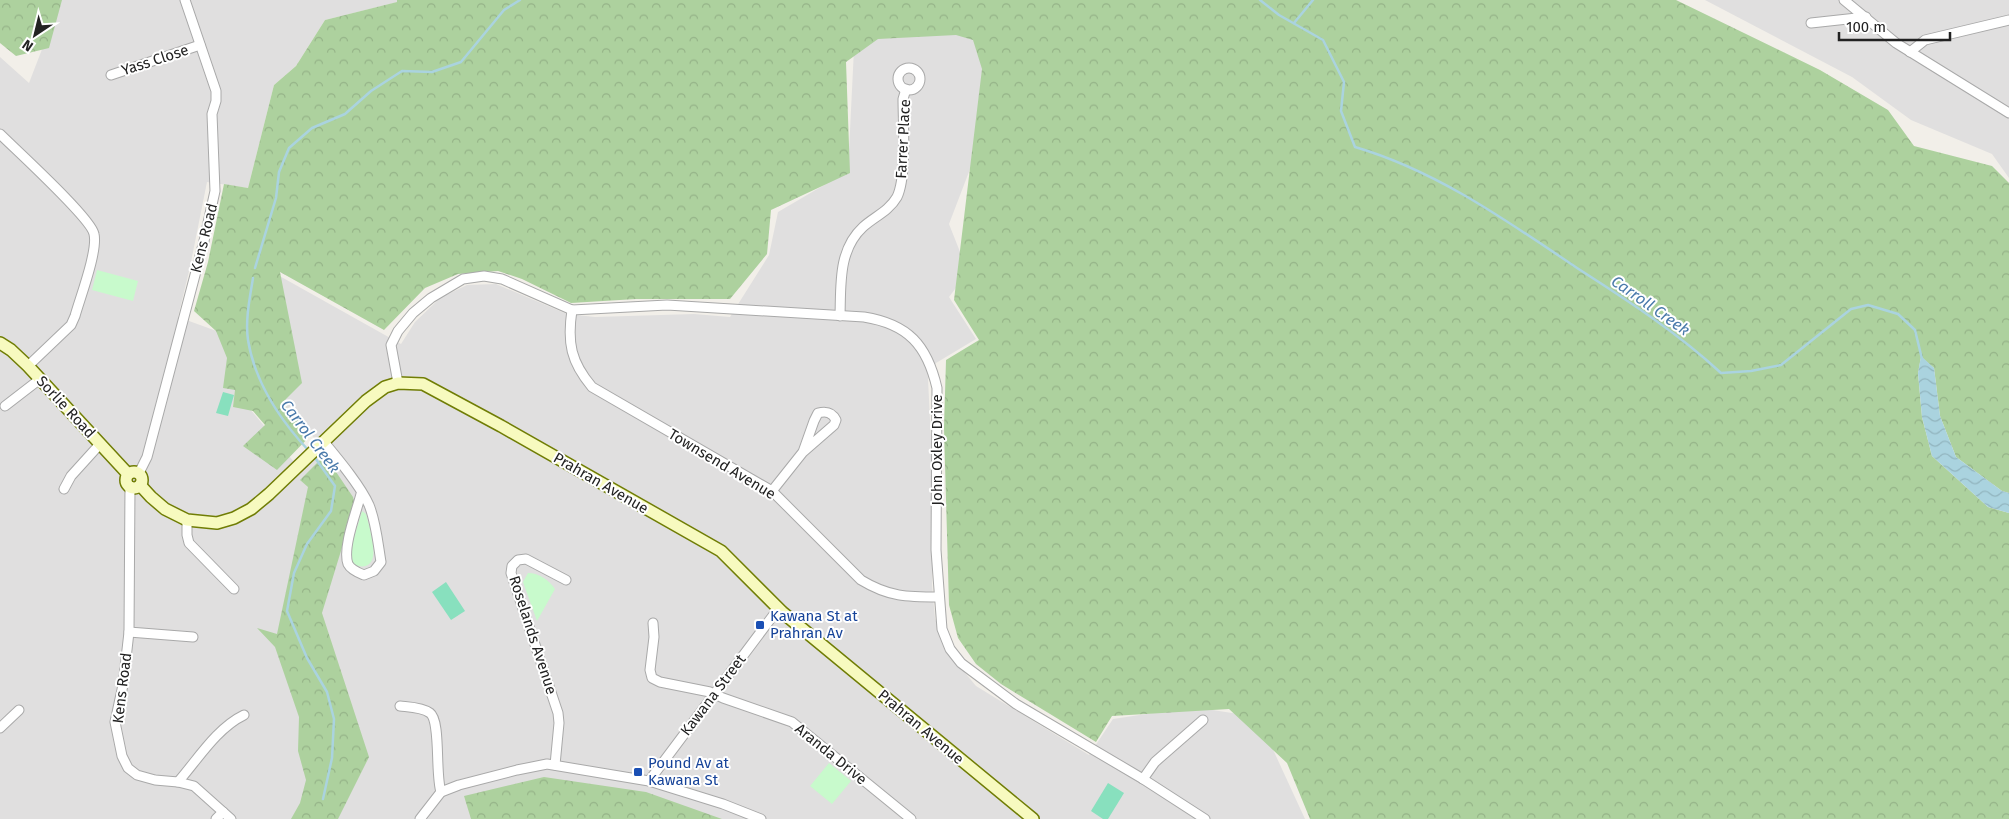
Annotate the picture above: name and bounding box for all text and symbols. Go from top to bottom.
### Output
north arrow [10,10,60,60]
scale bar [1839,10,1950,42]
text: 100 m [1846,18,1886,36]
text: N [19,36,37,55]
street label: Yass Close [119,41,191,79]
street label: Farrer Place [892,99,914,179]
street label: Kens Road [187,201,221,275]
water label: Carroll Creek [1608,271,1694,340]
street label: Sorlie Road [33,372,99,442]
street label: John Oxley Drive [928,394,946,506]
water label: Carrol Creek [277,396,344,477]
street label: Townsend Avenue [665,425,779,503]
street label: Prahran Avenue [550,449,652,517]
street label: Roselands Avenue [505,573,561,697]
place label: Kawana St at Prahran Av [770,607,858,642]
marker: Kawana St at Prahran Av [754,619,766,631]
street label: Kawana Street [677,650,750,739]
street label: Kens Road [109,652,135,724]
street label: Prahran Avenue [874,686,968,768]
street label: Aranda Drive [791,720,871,788]
place label: Pound Av at Kawana St [648,754,730,789]
marker: Pound Av at Kawana St [632,766,644,778]

